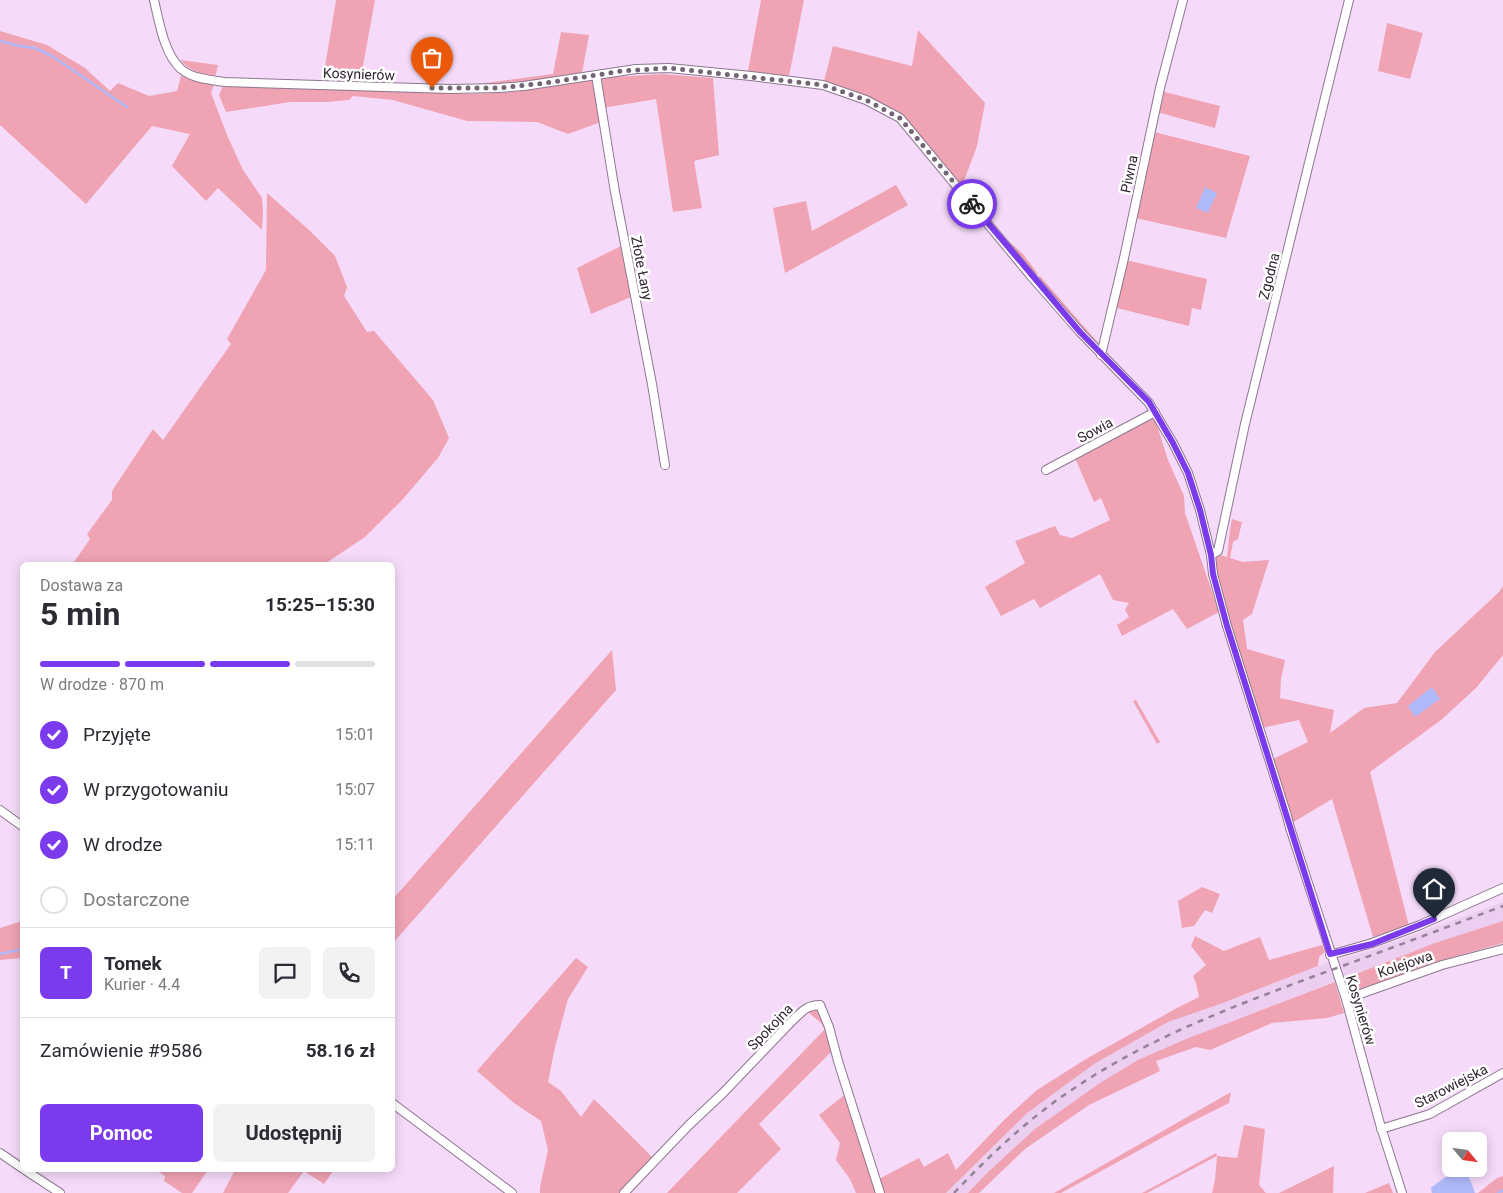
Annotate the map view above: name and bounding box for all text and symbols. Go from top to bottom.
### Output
pin [411,37,453,88]
icon: bag [418,44,446,72]
street label: Kosynierów [323,65,396,83]
street label: Piwna [1117,154,1141,194]
courier [947,179,997,229]
icon: bike [958,190,986,218]
street label: Złote Łany [628,234,656,302]
street label: Zgodna [1256,251,1282,301]
street label: Sowia [1075,414,1115,446]
text: Dostawa za [40,576,123,595]
text: 15:25–15:30 [265,593,375,616]
text: 5 min [40,595,120,633]
text: W drodze · 870 m [40,675,164,694]
icon: check [40,721,68,749]
text: Przyjęte [83,723,151,746]
text: 15:01 [335,725,375,744]
icon: check [40,776,68,804]
text: W przygotowaniu [83,778,229,801]
text: 15:07 [335,780,375,799]
icon: check [40,831,68,859]
text: W drodze [83,833,162,856]
text: 15:11 [335,835,375,854]
pin [1413,868,1455,919]
icon: home [1420,875,1448,903]
text: Dostarczone [83,888,190,911]
button: chat [259,947,311,999]
button: phone [323,947,375,999]
street label: Kolejowa [1375,947,1435,981]
text: Tomek [104,952,162,975]
text: T [60,961,72,984]
street label: Kosynierów [1343,973,1379,1047]
text: Kurier · 4.4 [104,975,180,994]
street label: Spokojna [744,1001,796,1053]
text: Zamówienie #9586 [40,1039,203,1062]
text: 58.16 zł [306,1039,375,1062]
street label: Starowiejska [1412,1061,1490,1111]
button: Pomoc [40,1104,203,1162]
button: Udostępnij [213,1104,375,1162]
north arrow [1442,1132,1488,1178]
map controls [1442,1132,1487,1177]

